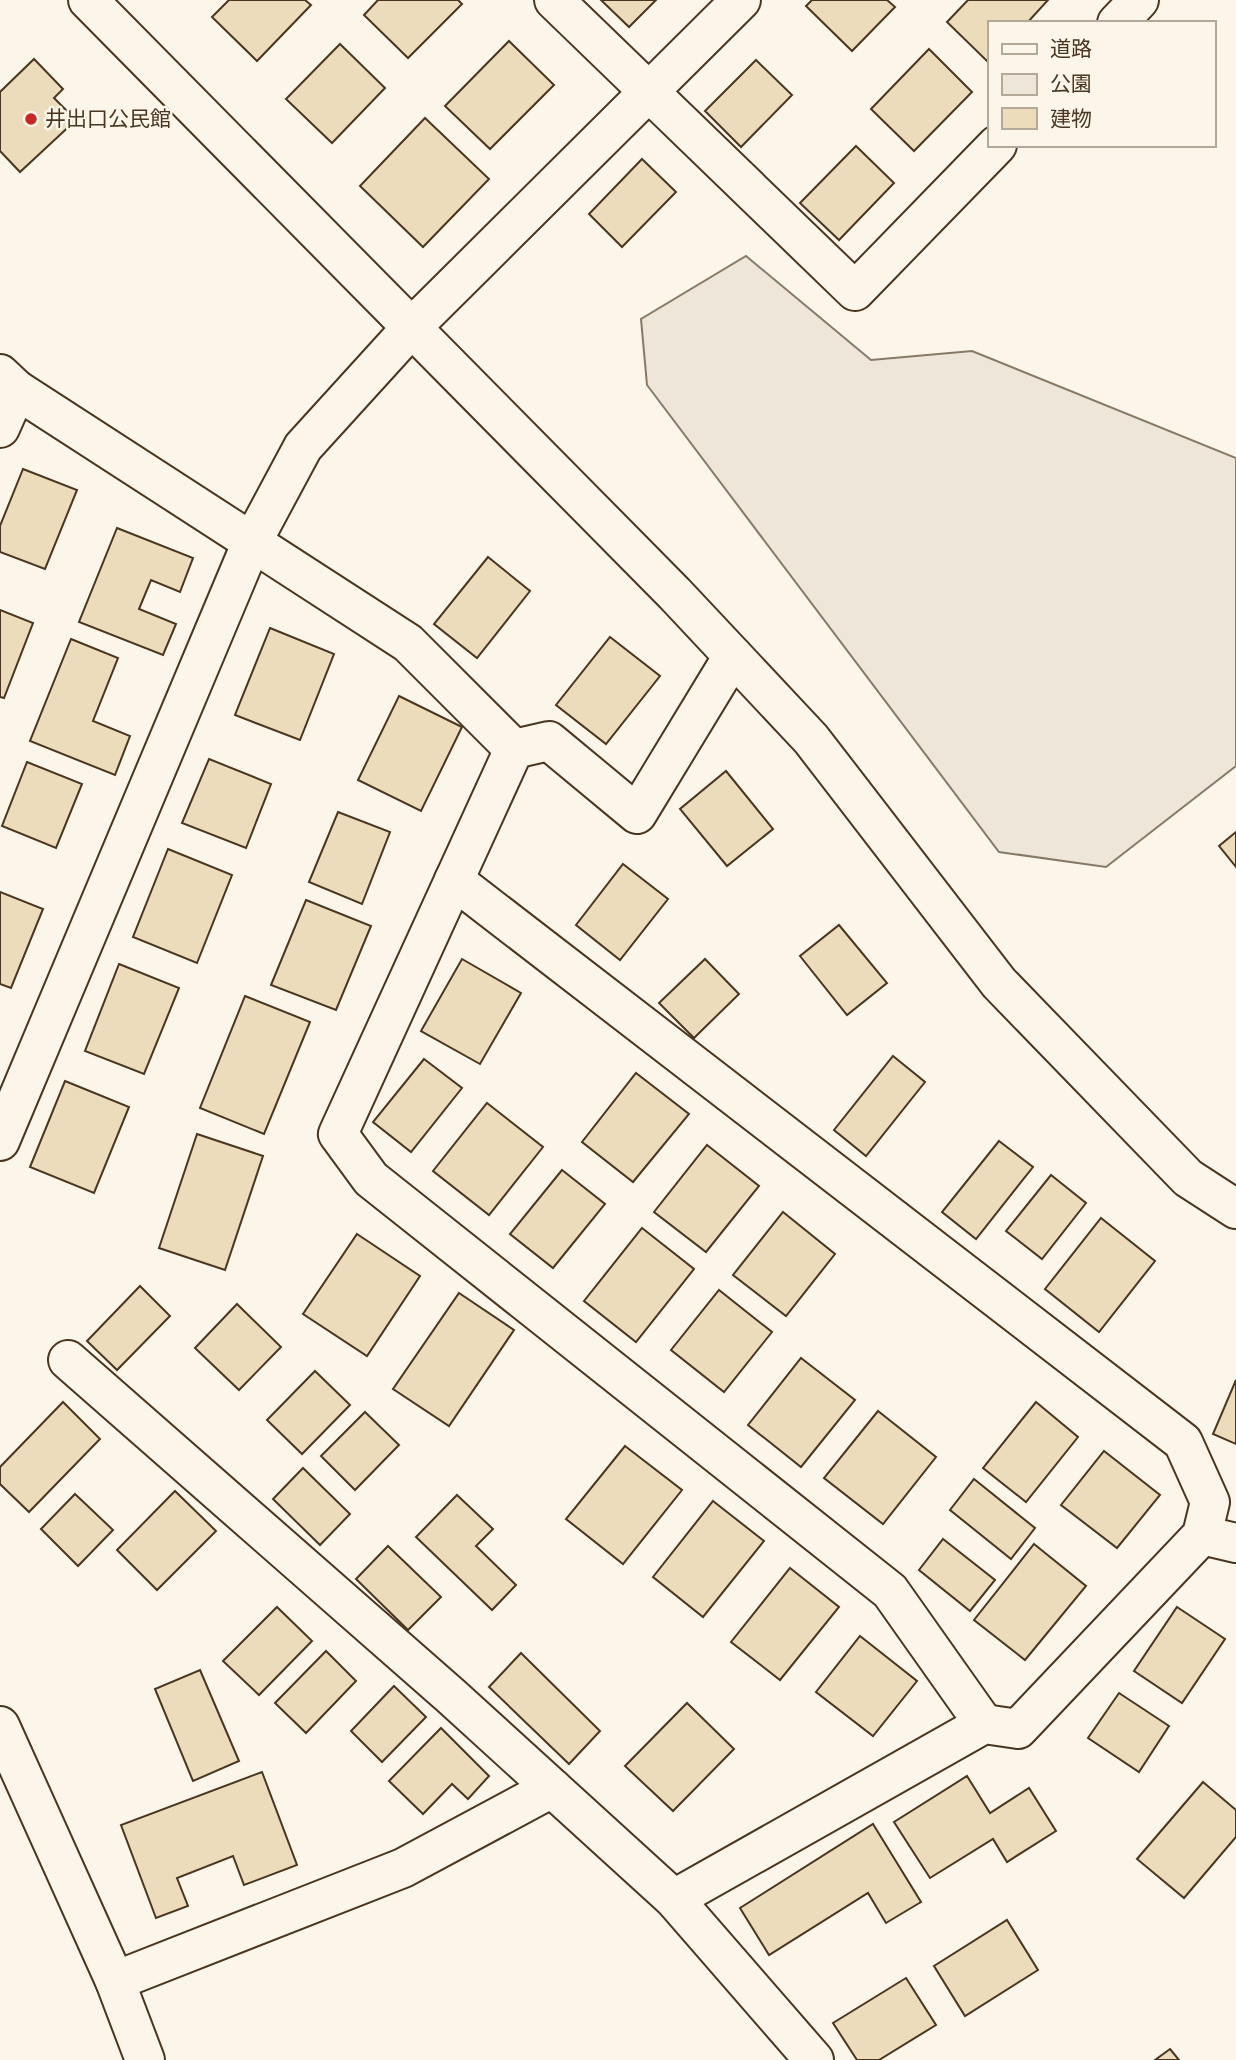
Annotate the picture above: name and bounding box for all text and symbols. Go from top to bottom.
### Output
legend [988,21,1215,147]
text: 道路 [1050,35,1092,63]
text: 公園 [1050,70,1092,98]
place label: 井出口公民館 [45,105,171,133]
text: 建物 [1050,105,1092,133]
marker: 井出口公民館 [23,111,39,127]

